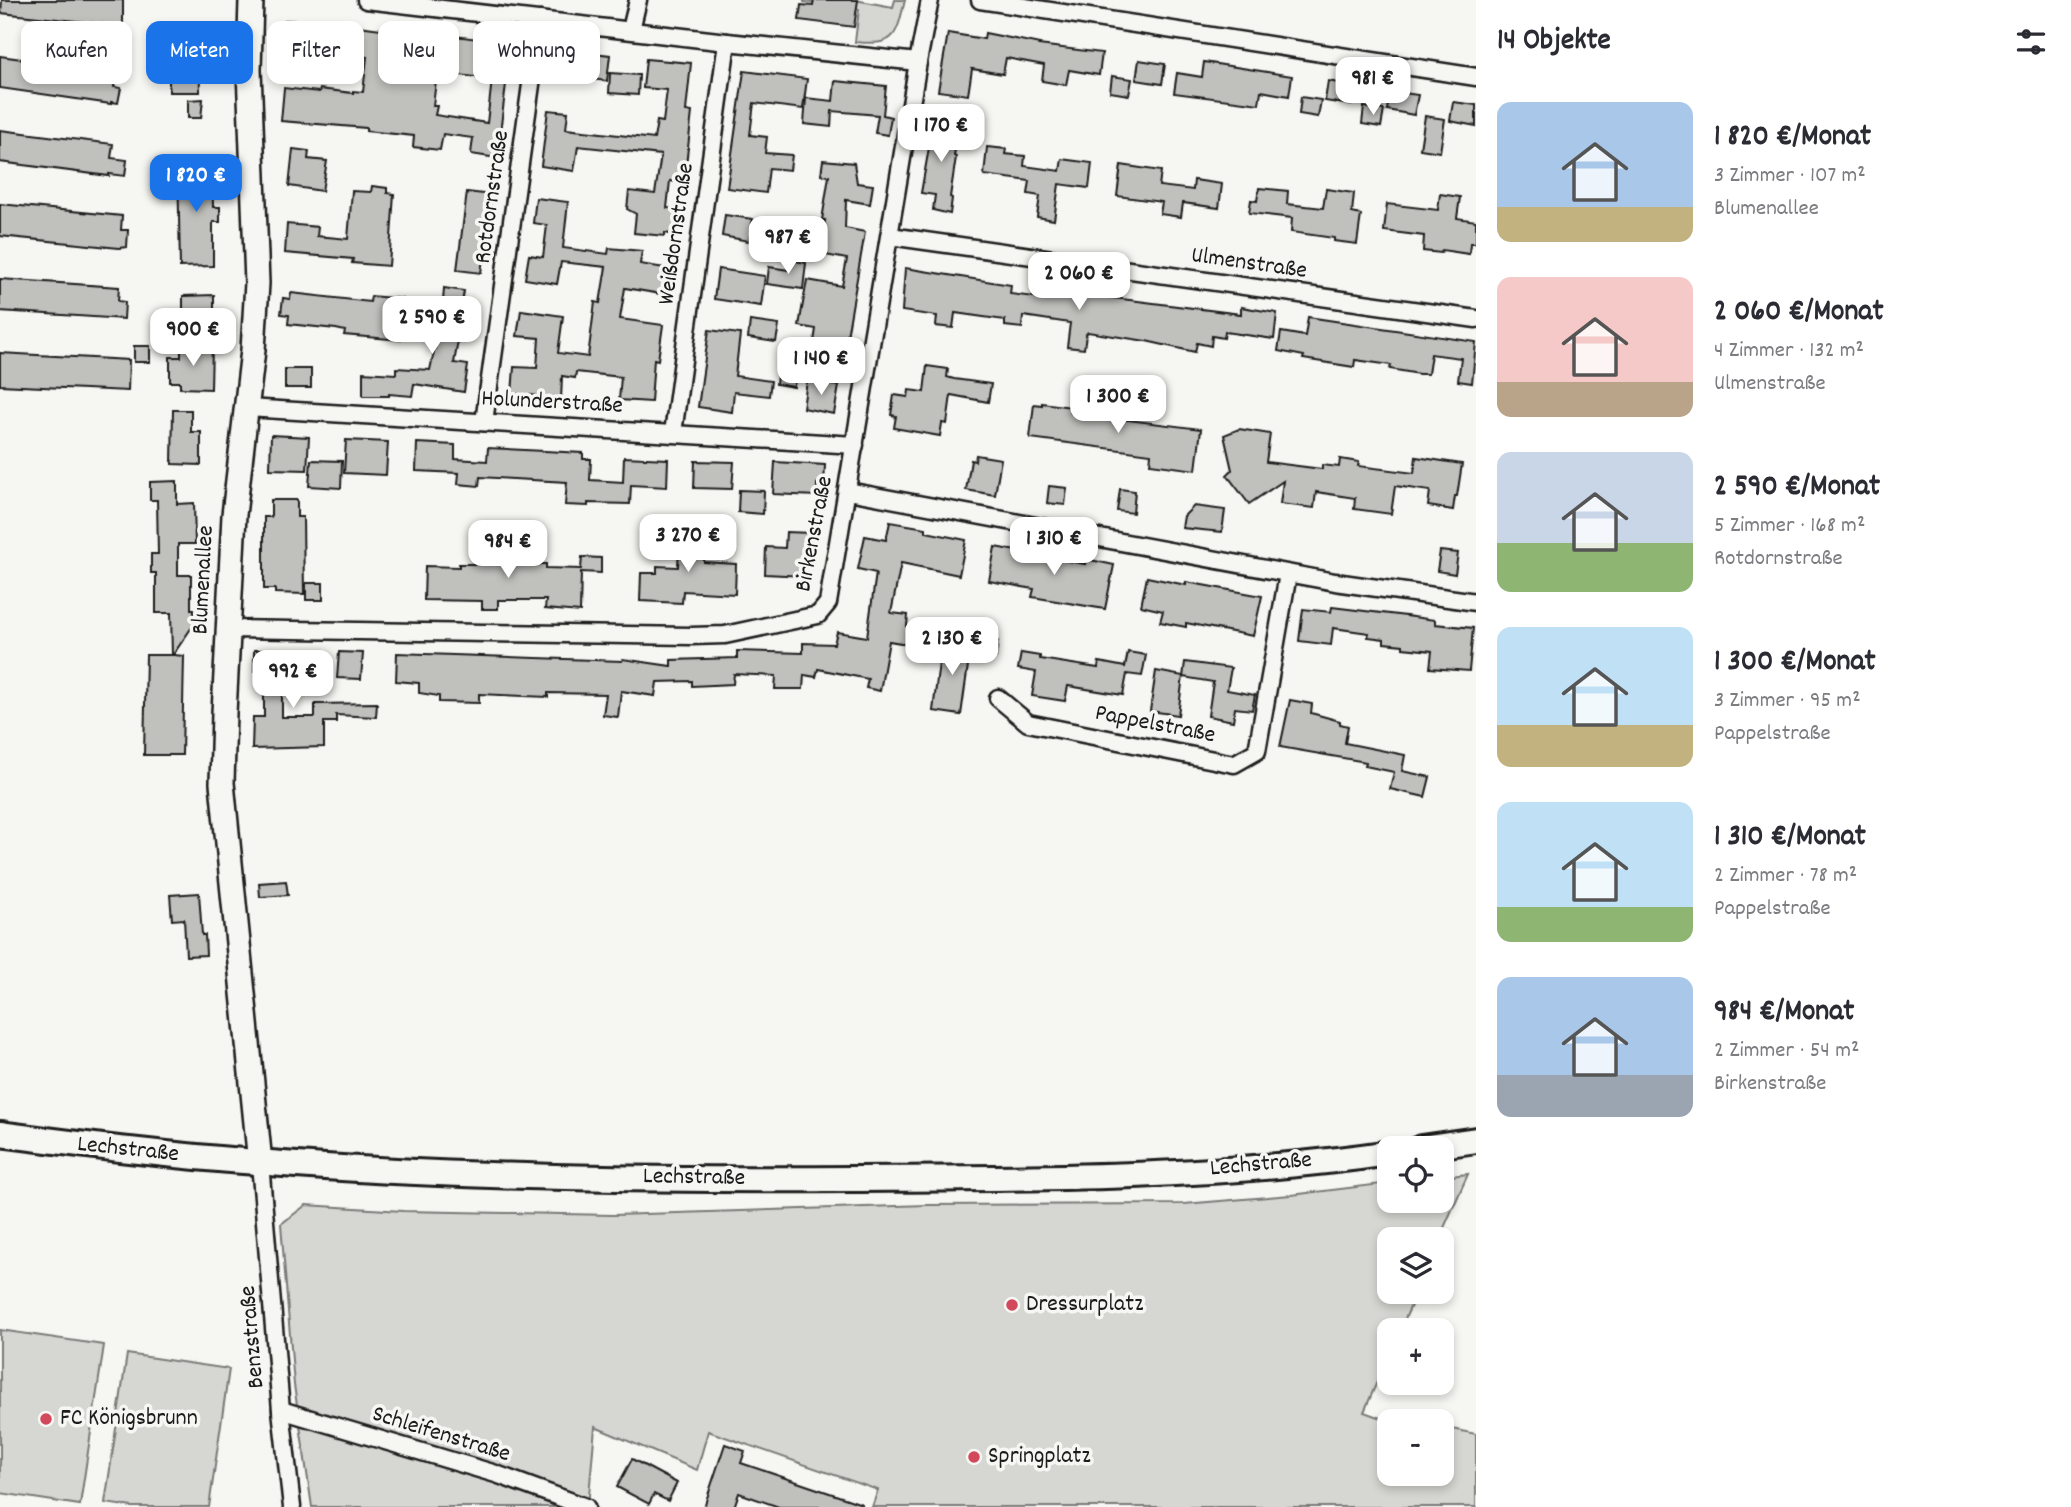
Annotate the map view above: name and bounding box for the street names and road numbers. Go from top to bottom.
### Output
street label: Rotdornstraße [467,128,519,266]
street label: Weißdornstraße [650,161,704,307]
street label: Ulmenstraße [1189,239,1309,289]
street label: Holunderstraße [480,382,624,424]
street label: Birkenstraße [787,473,843,595]
street label: Blumenallee [184,524,224,636]
street label: Pappelstraße [1092,697,1218,753]
street label: Lechstraße [75,1128,181,1172]
street label: Lechstraße [1209,1144,1313,1186]
street label: Lechstraße [643,1160,745,1196]
street label: Benzstraße [232,1284,274,1390]
street label: Schleifenstraße [368,1398,514,1472]

